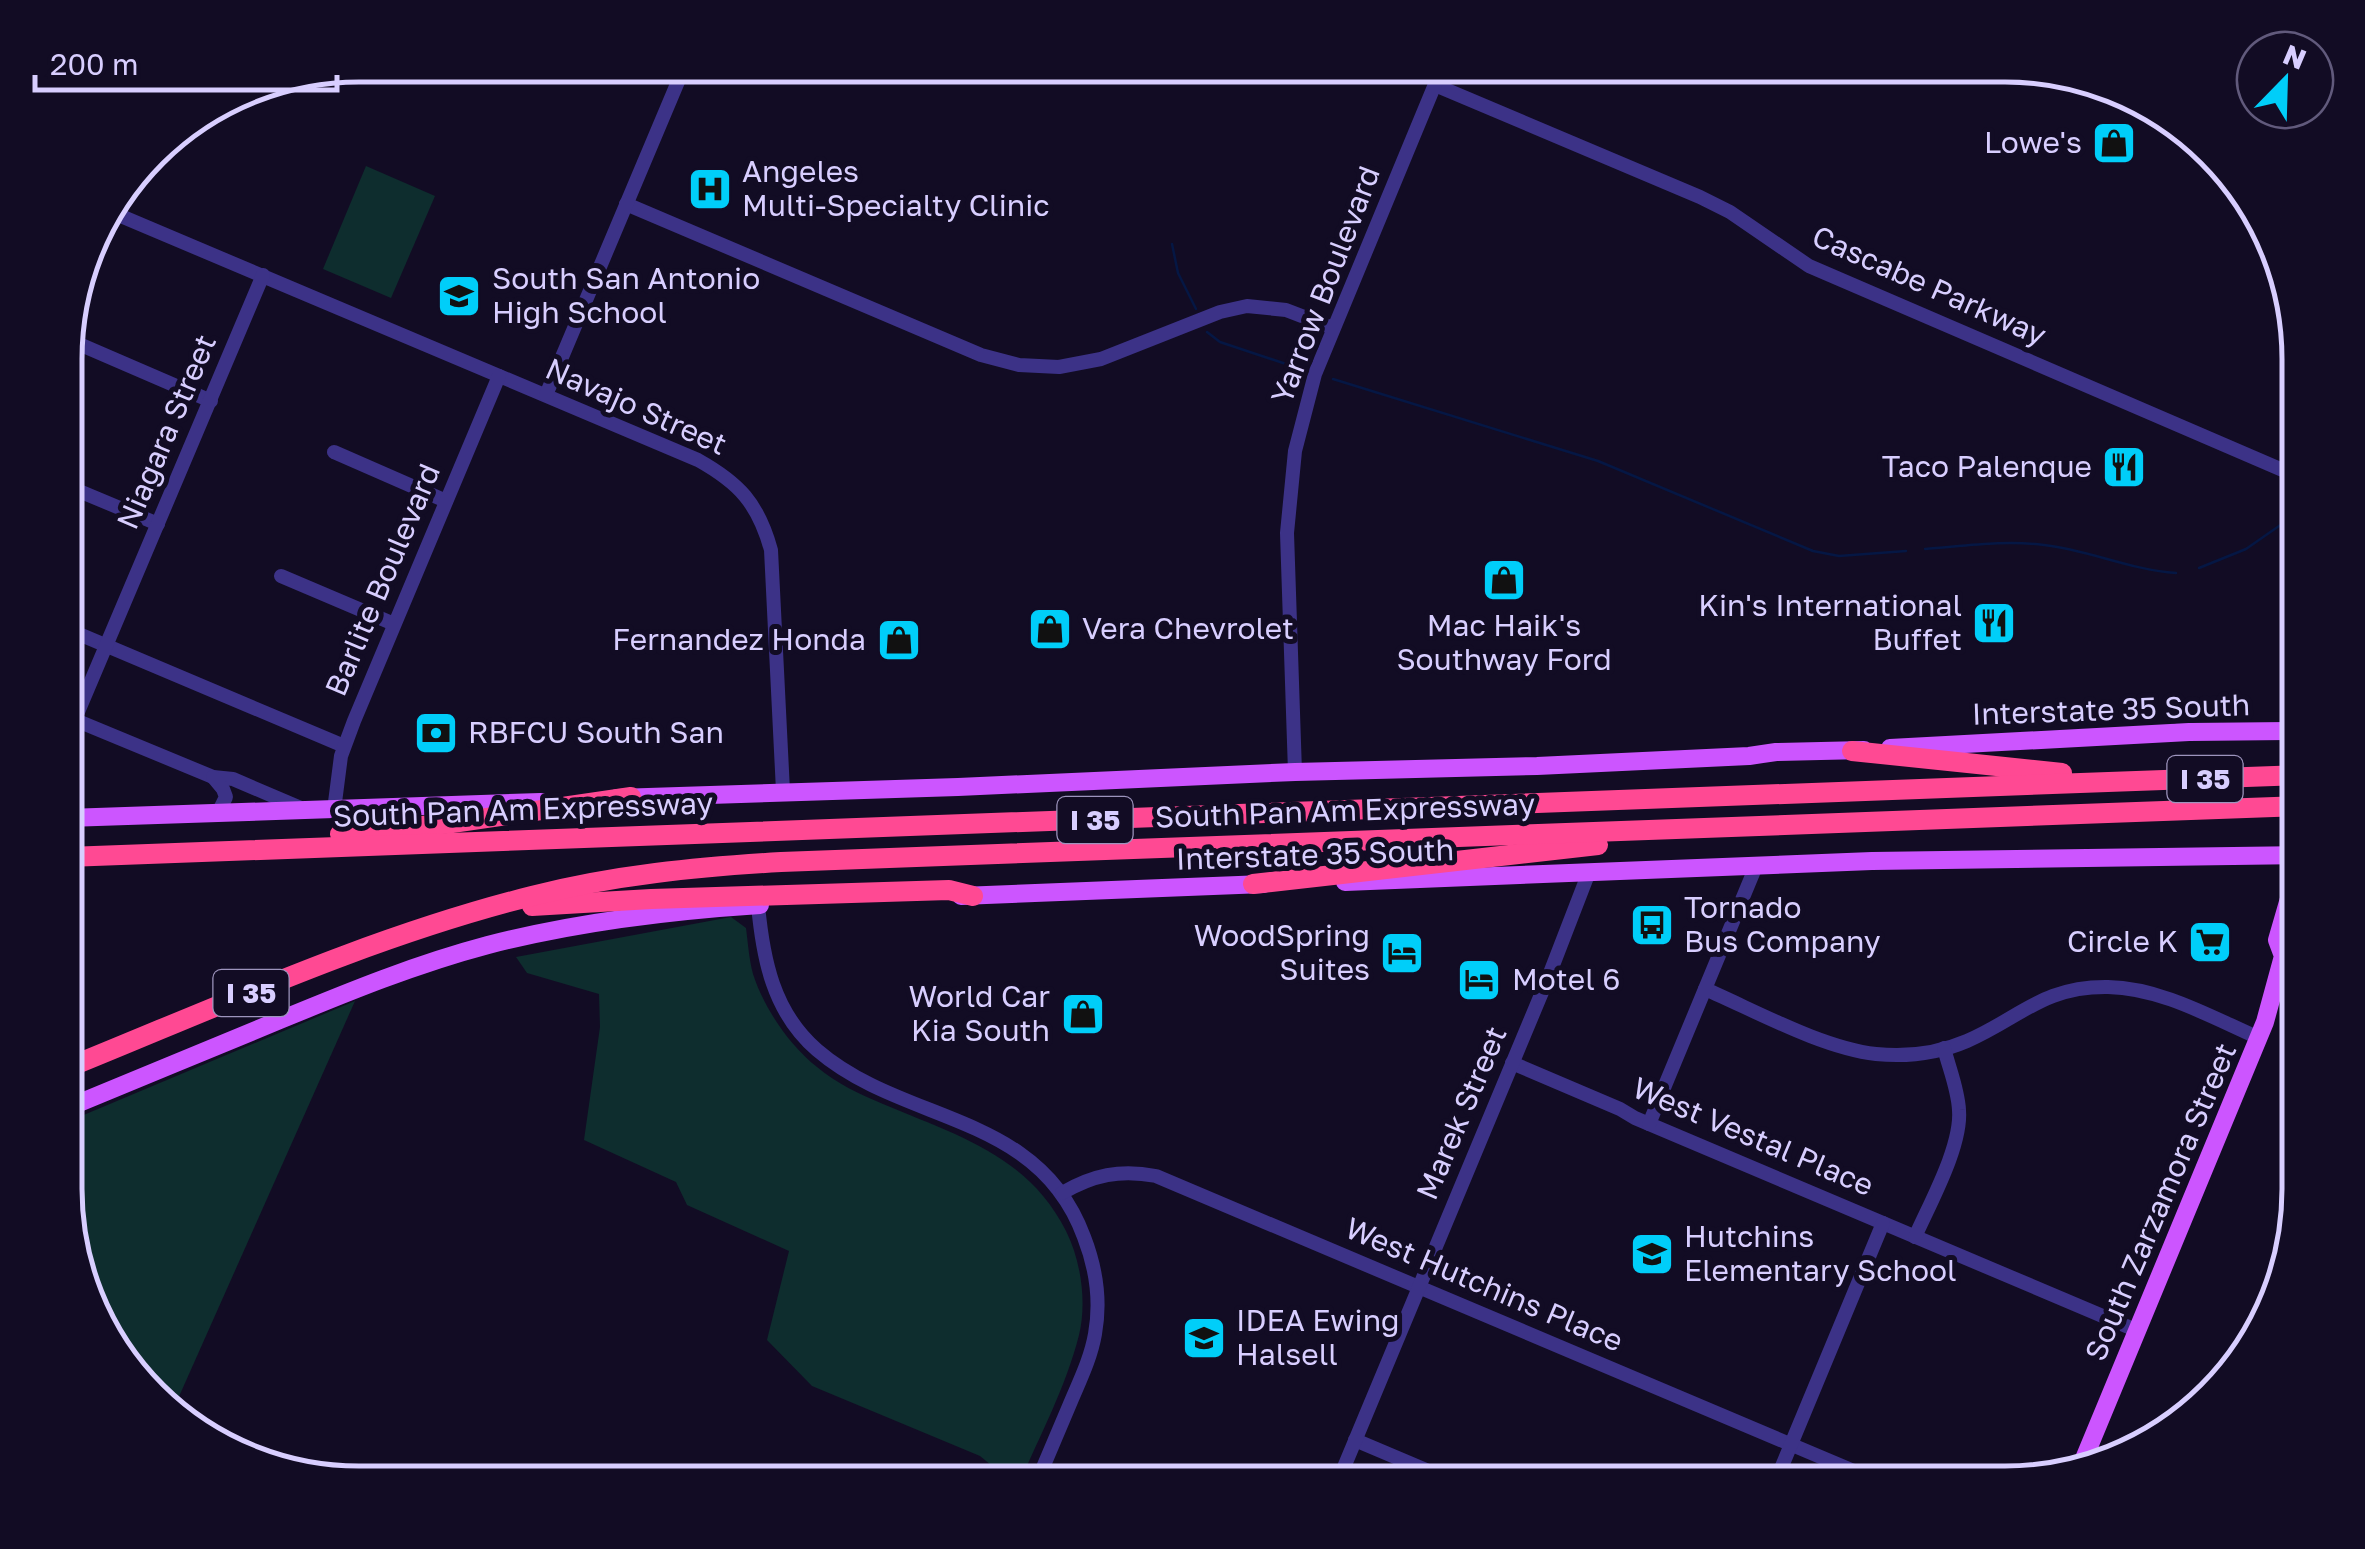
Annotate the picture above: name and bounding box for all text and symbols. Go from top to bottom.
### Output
scale bar [35,30,338,92]
north arrow [2235,30,2335,130]
text: N [2279,37,2311,76]
text: 200 m [50,46,139,82]
shop icon: Lowe's [2091,120,2137,166]
place label: Lowe's [1984,124,2082,160]
place label: Angeles Multi-Specialty Clinic [742,153,1050,223]
street label: Yarrow Boulevard [1263,161,1387,408]
hospital icon: Angeles Multi-Specialty Clinic [687,166,733,212]
street label: Cascabe Parkway [1807,217,2052,353]
place label: South San Antonio High School [492,260,760,330]
school or university icon: South San Antonio High School [436,273,482,319]
street label: Niagara Street [109,329,223,534]
street label: Navajo Street [540,350,732,462]
restaurant icon: Taco Palenque [2101,444,2147,490]
place label: Taco Palenque [1882,448,2092,484]
street label: Barlite Boulevard [317,458,447,701]
shop icon: Mac Haik's Southway Ford [1481,557,1527,603]
place label: Kin's International Buffet [1698,587,1962,657]
restaurant icon: Kin's International Buffet [1971,600,2017,646]
shop icon: Vera Chevrolet [1027,606,1073,652]
place label: Mac Haik's Southway Ford [1396,607,1612,677]
place label: Vera Chevrolet [1082,610,1294,646]
shop icon: Fernandez Honda [876,617,922,663]
place label: Fernandez Honda [612,621,866,657]
street label: Interstate 35 South [1971,686,2251,732]
bank icon: RBFCU South San [413,710,459,756]
place label: RBFCU South San [468,714,724,750]
road number: I 35 [2168,756,2242,802]
street label: South Pan Am Expressway [332,784,714,834]
street label: South Pan Am Expressway [1154,785,1536,835]
road number: I 35 [1058,797,1132,843]
street label: Interstate 35 South [1175,831,1455,877]
place label: Tornado Bus Company [1684,889,1881,959]
bus stop icon: Tornado Bus Company [1629,902,1675,948]
place label: WoodSpring Suites [1194,917,1370,987]
supermarket icon: Circle K [2187,919,2233,965]
place label: Circle K [2067,923,2178,959]
hotel icon: WoodSpring Suites [1379,930,1425,976]
hotel icon: Motel 6 [1456,957,1502,1003]
place label: Motel 6 [1512,961,1620,997]
road number: I 35 [214,970,288,1016]
place label: World Car Kia South [908,978,1050,1048]
shop icon: World Car Kia South [1060,991,1106,1037]
street label: Marek Street [1408,1021,1514,1205]
street label: South Zarzamora Street [2077,1037,2243,1366]
street label: West Vestal Place [1628,1069,1879,1203]
street label: West Hutchins Place [1340,1209,1629,1359]
place label: Hutchins Elementary School [1684,1218,1957,1288]
school or university icon: Hutchins Elementary School [1629,1231,1675,1277]
place label: IDEA Ewing Halsell [1236,1302,1400,1372]
school or university icon: IDEA Ewing Halsell [1181,1315,1227,1361]

